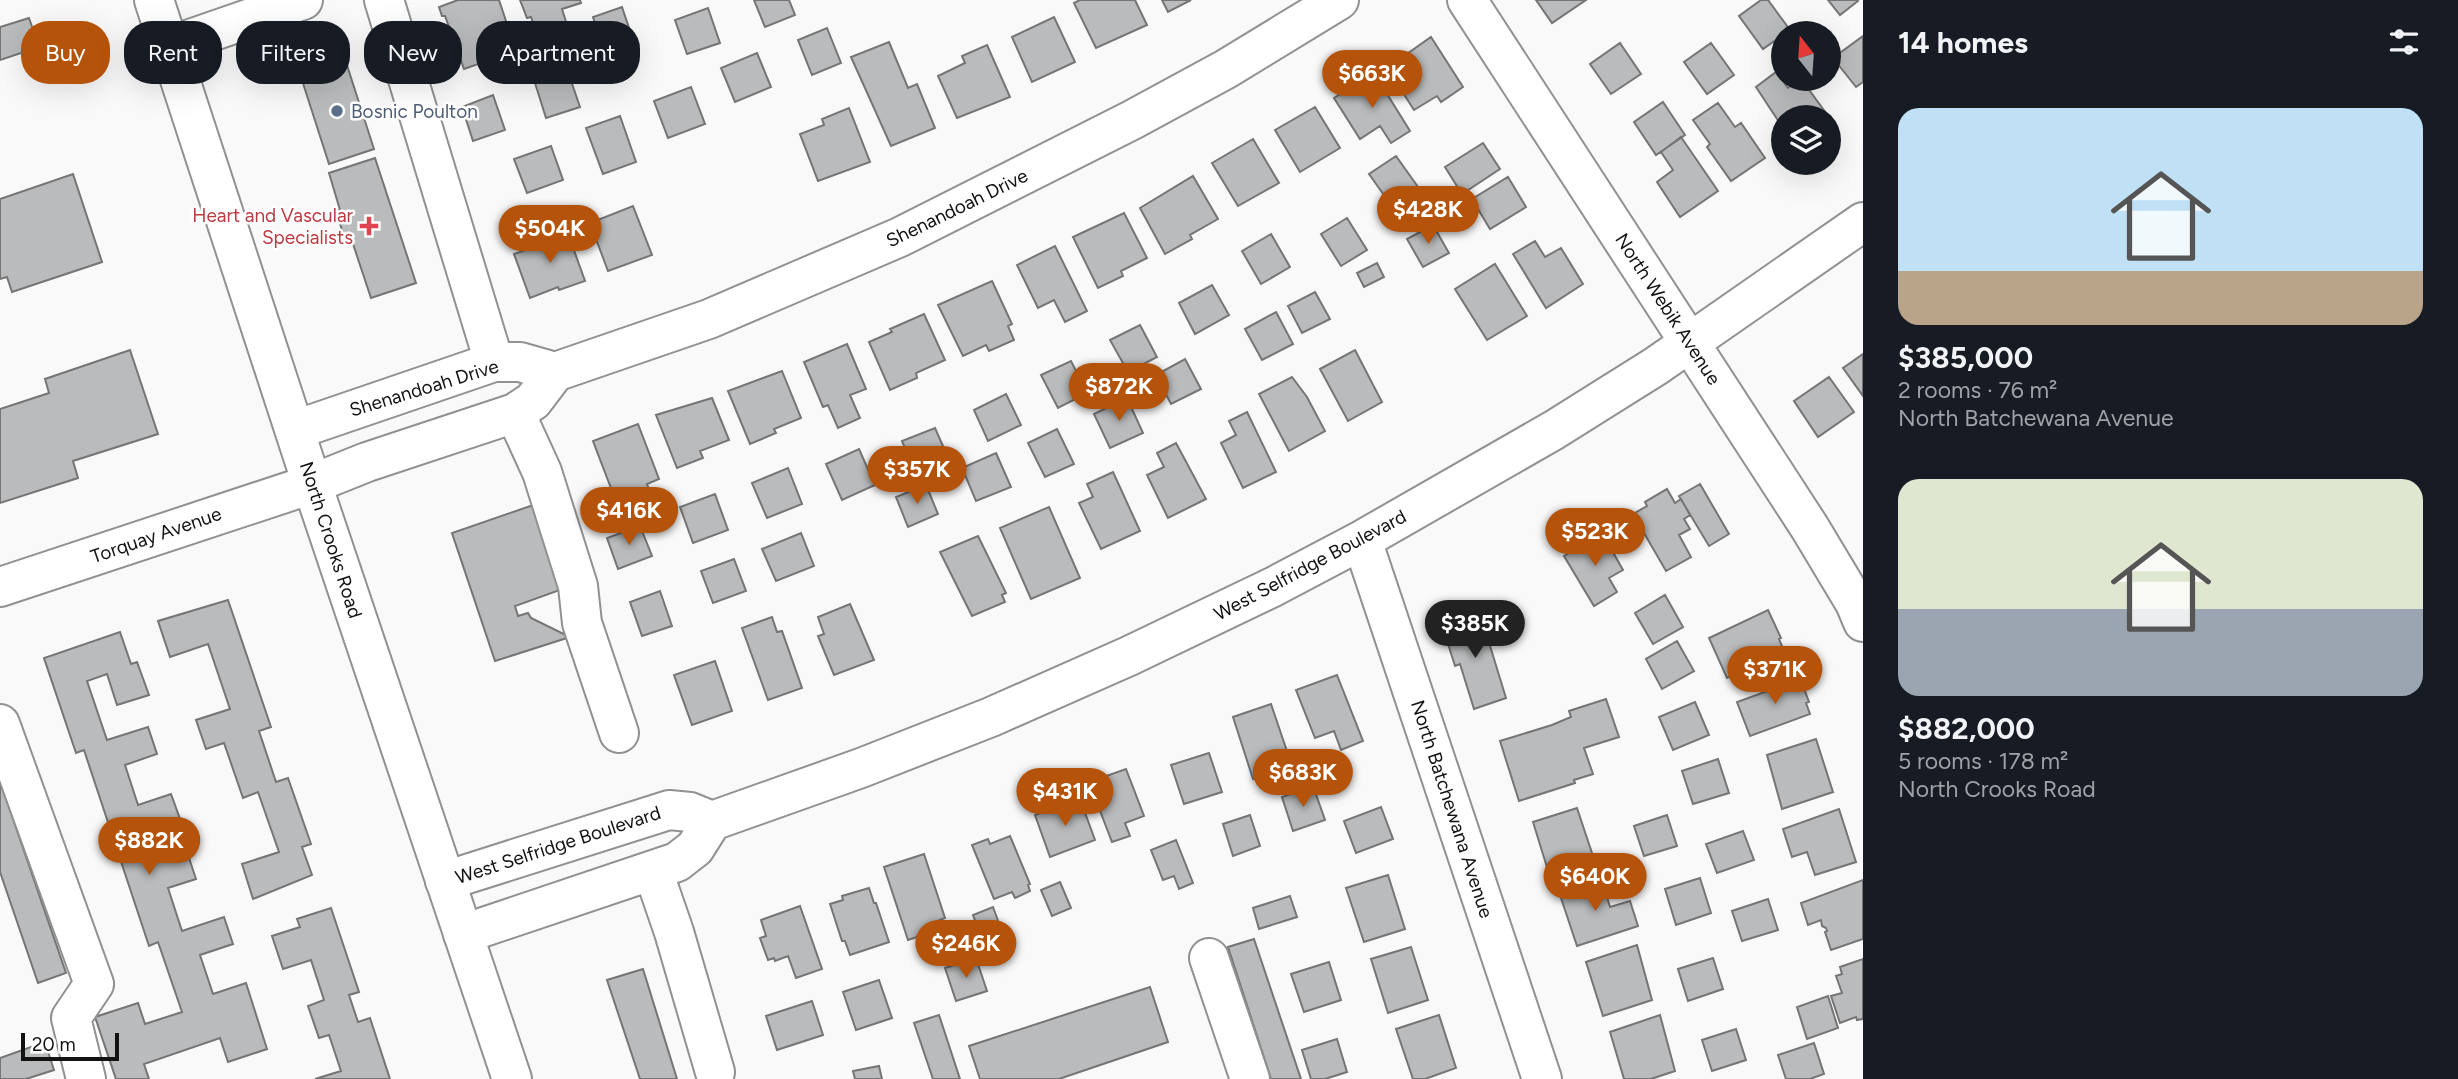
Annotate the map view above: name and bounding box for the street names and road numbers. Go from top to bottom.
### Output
street label: Shenandoah Drive [882,164,1032,252]
street label: North Webik Avenue [1610,229,1726,389]
street label: Shenandoah Drive [347,354,501,422]
street label: North Crooks Road [295,459,367,621]
street label: Torquay Avenue [88,502,224,568]
street label: West Selfridge Boulevard [1210,505,1410,625]
street label: North Batchewana Avenue [1406,697,1498,921]
street label: West Selfridge Boulevard [452,801,664,889]

